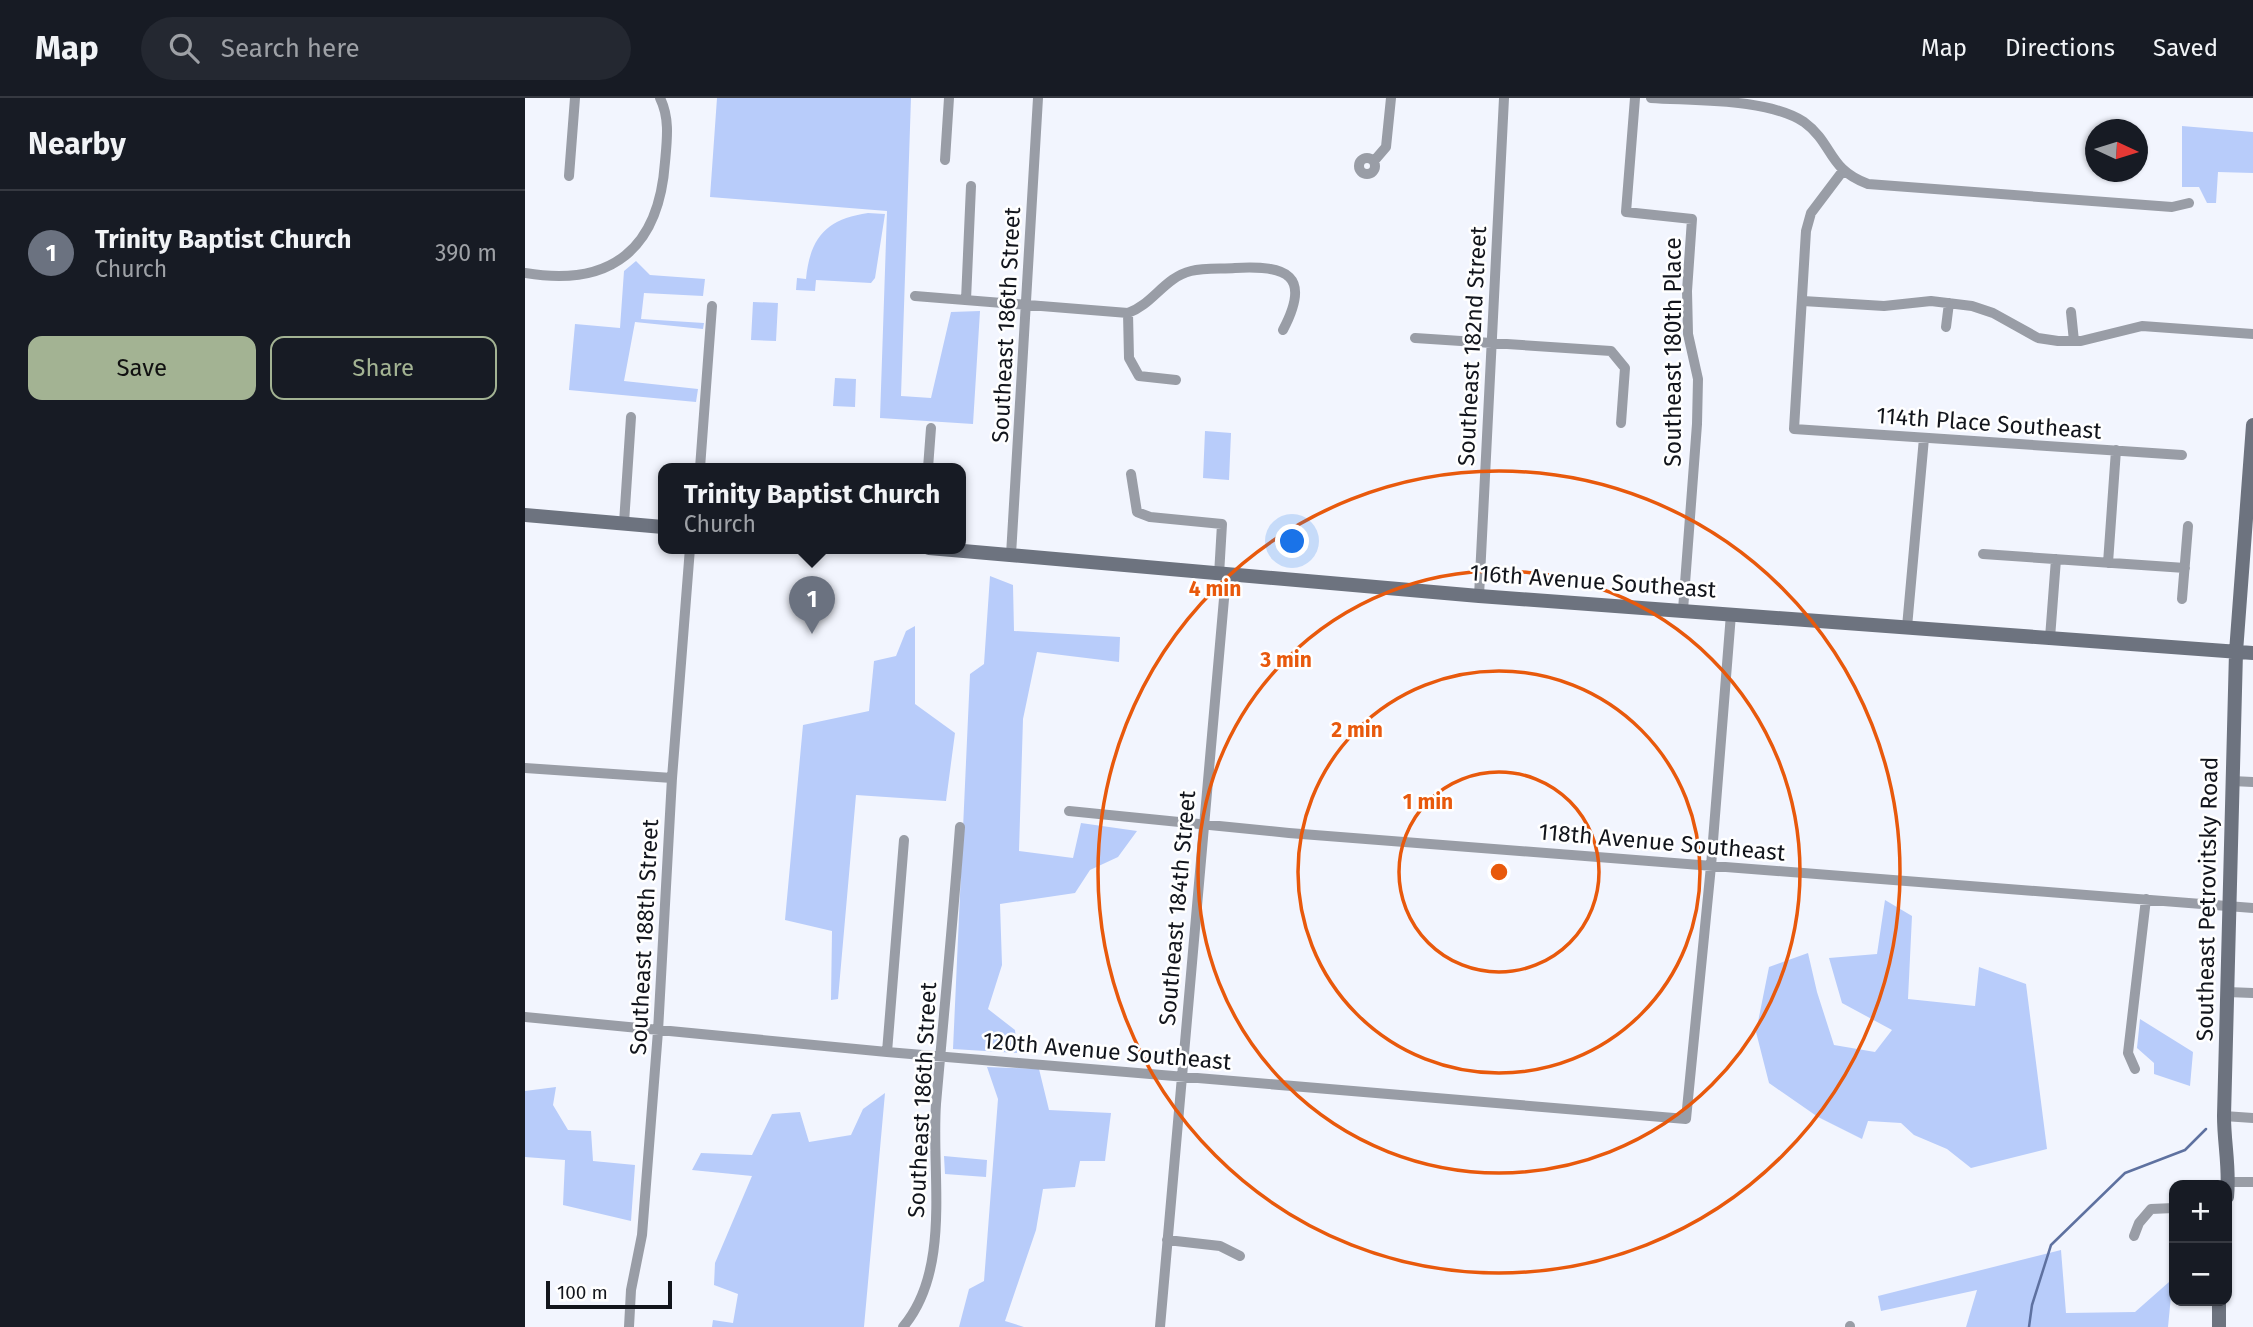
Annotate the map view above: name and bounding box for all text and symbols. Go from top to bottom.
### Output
search box [141,17,631,80]
text: Map [35,28,99,68]
icon: search [165,29,203,67]
text: Search here [221,33,360,64]
text: Map [1921,34,1967,62]
text: Directions [2005,34,2115,62]
text: Saved [2153,34,2218,62]
north arrow [2085,119,2148,182]
text: Nearby [28,126,126,162]
street label: Southeast 186th Street [986,206,1026,444]
text: Trinity Baptist Church [95,224,352,255]
street label: Southeast 182nd Street [1452,225,1492,467]
street label: Southeast 180th Place [1659,237,1687,467]
text: 1 [46,239,56,267]
text: 390 m [435,239,497,267]
text: Church [95,255,167,283]
button: Save [28,336,256,400]
button: Share [270,336,497,400]
street label: 114th Place Southeast [1875,401,2103,445]
popup [658,463,966,554]
text: Trinity Baptist Church [684,479,940,510]
text: Church [684,510,756,538]
your location [1275,524,1309,558]
street label: 116th Avenue Southeast [1469,558,1718,604]
pin: 1 [789,576,835,634]
text: 4 min [1189,576,1241,602]
text: 3 min [1259,647,1312,673]
text: 2 min [1331,717,1383,743]
street label: Southeast Petrovitsky Road [2191,756,2223,1042]
street label: Southeast 184th Street [1153,789,1201,1027]
text: 1 min [1403,789,1453,815]
street label: 118th Avenue Southeast [1538,817,1787,867]
street label: Southeast 188th Street [624,818,664,1056]
centre of rings [1487,860,1511,884]
street label: Southeast 186th Street [902,981,942,1219]
street label: 120th Avenue Southeast [982,1026,1233,1076]
map controls [2169,1180,2232,1306]
button: + [2169,1180,2232,1243]
button: − [2169,1243,2232,1306]
scale bar [546,1278,672,1310]
text: 100 m [557,1281,608,1304]

